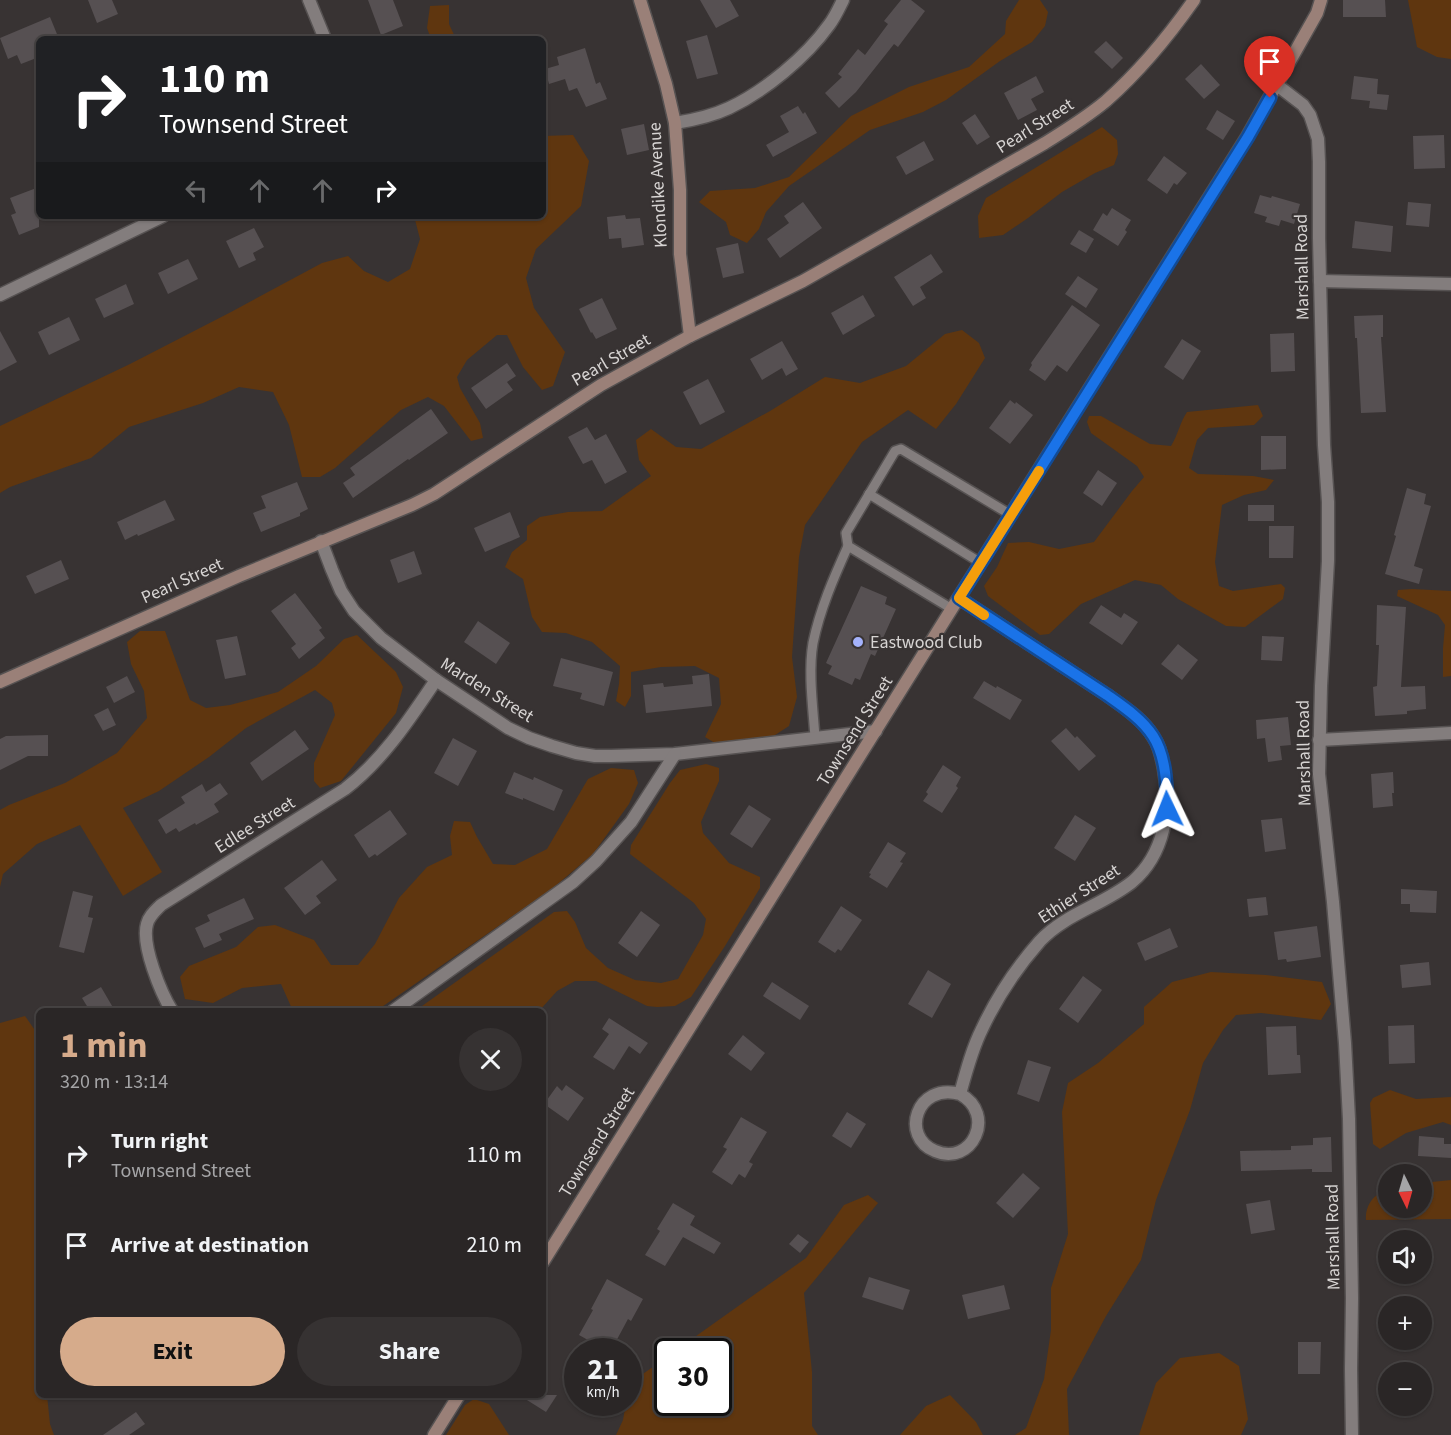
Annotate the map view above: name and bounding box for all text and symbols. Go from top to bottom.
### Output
pin [1244,36,1295,98]
icon: arrive [1253,45,1286,78]
text: 110 m [159,49,270,109]
icon: right [60,60,138,138]
street label: Pearl Street [991,92,1079,160]
text: Townsend Street [159,105,348,144]
street label: Klondike Avenue [642,122,674,248]
icon: left [180,174,213,207]
icon: ahead [243,174,276,207]
icon: ahead [306,174,339,207]
icon: right [369,174,402,207]
street label: Marshall Road [1289,214,1315,320]
street label: Pearl Street [567,327,655,393]
street label: Pearl Street [137,552,227,610]
place label: Eastwood Club [870,630,982,655]
marker: Eastwood Club [851,635,865,649]
street label: Marden Street [436,651,538,729]
street label: Townsend Street [811,671,899,791]
street label: Marshall Road [1291,700,1317,806]
position arrow [1135,777,1199,841]
street label: Edlee Street [210,790,300,860]
street label: Ethier Street [1033,858,1125,930]
text: 1 min [60,1020,148,1071]
button: close [459,1028,522,1091]
text: 320 m · 13:14 [60,1068,168,1096]
street label: Townsend Street [553,1082,641,1202]
text: Turn right [111,1125,208,1157]
icon: right [60,1139,93,1172]
text: 110 m [467,1139,522,1171]
text: Townsend Street [111,1157,251,1185]
north arrow [1378,1164,1432,1218]
map controls [1378,1164,1432,1416]
street label: Marshall Road [1320,1184,1346,1290]
icon: arrive [60,1229,93,1262]
text: Arrive at destination [111,1229,309,1261]
text: 210 m [467,1229,522,1261]
button: sound [1378,1230,1432,1284]
button: + [1378,1296,1432,1350]
button: Exit [60,1317,285,1386]
button: Share [297,1317,522,1386]
speed limit sign: 30 [654,1338,732,1416]
text: 21 [587,1348,619,1391]
button: − [1378,1362,1432,1416]
text: km/h [586,1382,620,1403]

